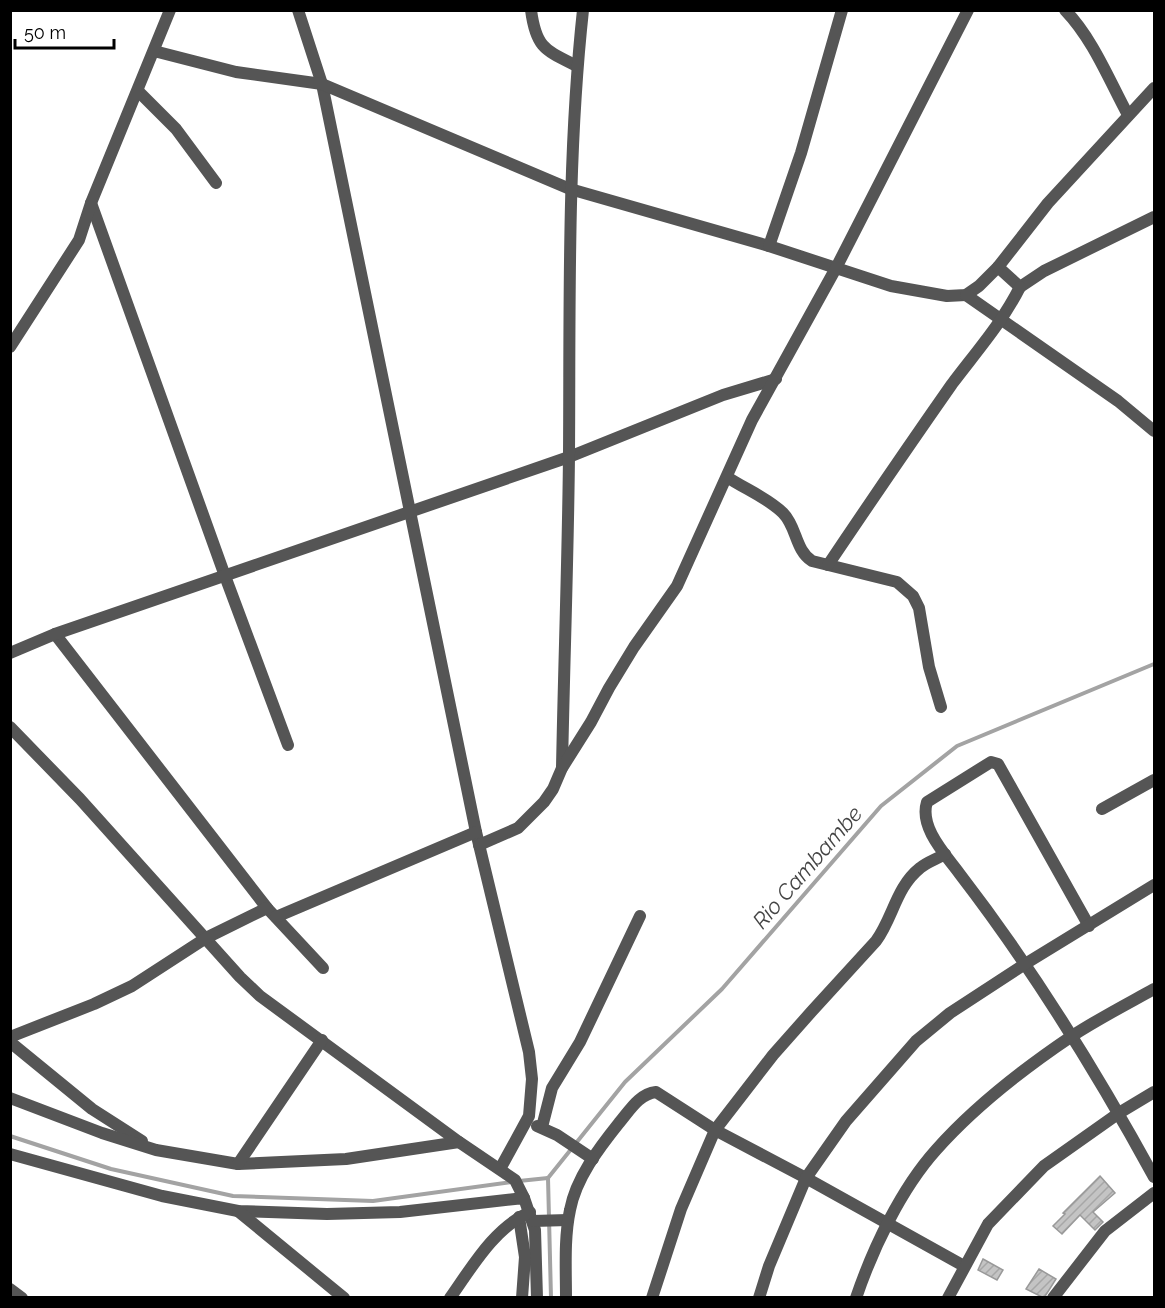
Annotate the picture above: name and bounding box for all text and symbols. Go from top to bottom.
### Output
scale bar [15,12,114,50]
text: 50 m [24,22,66,43]
water label: Rio Cambambe [747,800,867,934]

